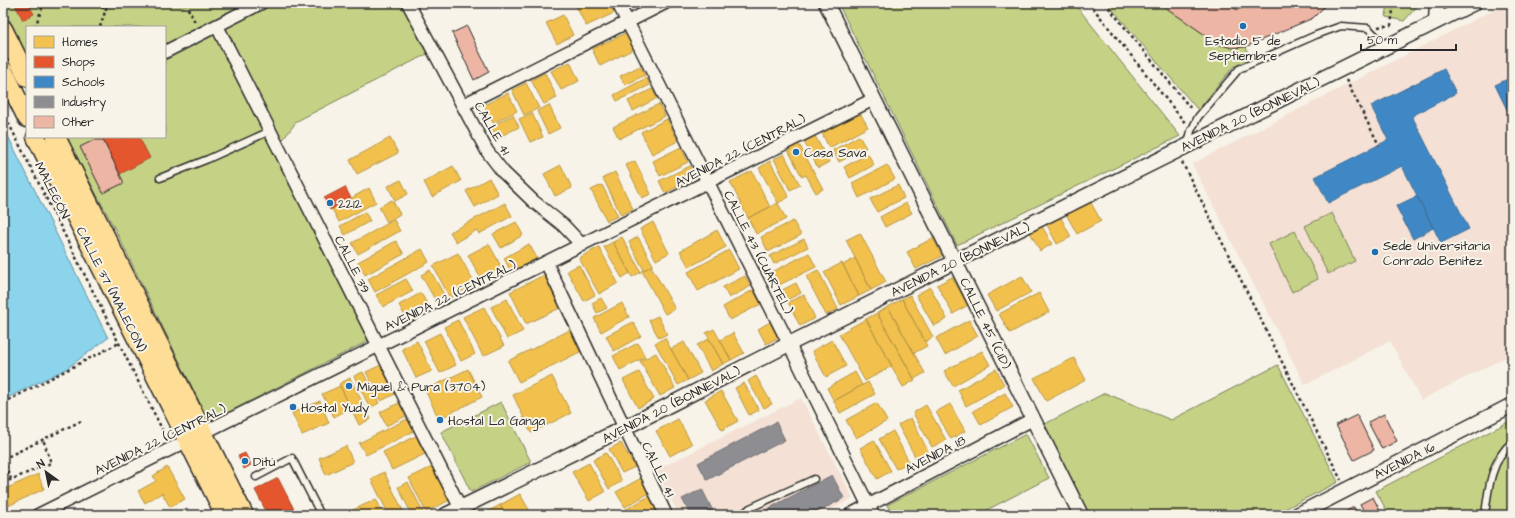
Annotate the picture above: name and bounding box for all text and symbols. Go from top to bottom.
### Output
marker: Estadio 5 de Septiembre [1238,21,1248,31]
legend [26,26,166,138]
scale bar [1361,26,1456,52]
place label: Estadio 5 de Septiembre [1205,32,1281,65]
text: 50 m [1367,32,1398,49]
text: Homes [62,34,98,51]
text: Shops [62,54,95,71]
street label: AVENIDA 20 (BONNEVAL) [1178,73,1324,157]
text: Schools [62,74,105,91]
text: Industry [62,94,107,112]
street label: CALLE 41 [470,98,515,159]
street label: AVENIDA 22 (CENTRAL) [672,110,809,192]
text: Other [62,114,94,131]
place label: Casa Sava [804,144,867,162]
marker: Casa Sava [791,147,801,157]
street label: MALECÓN [30,159,74,222]
street label: CALLE 43 (CUARTEL) [719,188,797,318]
place label: 2212 [338,195,363,213]
marker: 2212 [325,198,335,208]
street label: AVENIDA 20 (BONNEVAL) [888,218,1034,302]
street label: CALLE 37 (MALECÓN) [72,224,151,356]
street label: CALLE 39 [330,233,374,296]
place label: Sede Universitaria Conrado Benítez [1383,237,1491,270]
marker: Sede Universitaria Conrado Benítez [1370,247,1380,257]
street label: AVENIDA 22 (CENTRAL) [382,256,520,336]
street label: CALLE 45 (CID) [955,275,1015,373]
street label: AVENIDA 20 (BONNEVAL) [599,362,744,448]
place label: Miguel & Pura (3704) [357,378,486,397]
marker: Miguel & Pura (3704) [344,381,354,391]
place label: Hostal Yudy [301,399,369,418]
street label: AVENIDA 22 (CENTRAL) [92,400,230,480]
marker: Hostal Yudy [288,402,298,412]
place label: Hostal La Ganga [448,412,545,431]
marker: Hostal La Ganga [435,415,445,425]
street label: AVENIDA 18 [902,431,969,478]
street label: AVENIDA 16 [1371,438,1438,484]
street label: CALLE 41 [637,439,679,500]
north arrow [26,452,66,492]
place label: Ditú [253,453,276,471]
text: N [34,456,48,472]
marker: Ditú [240,456,250,466]

